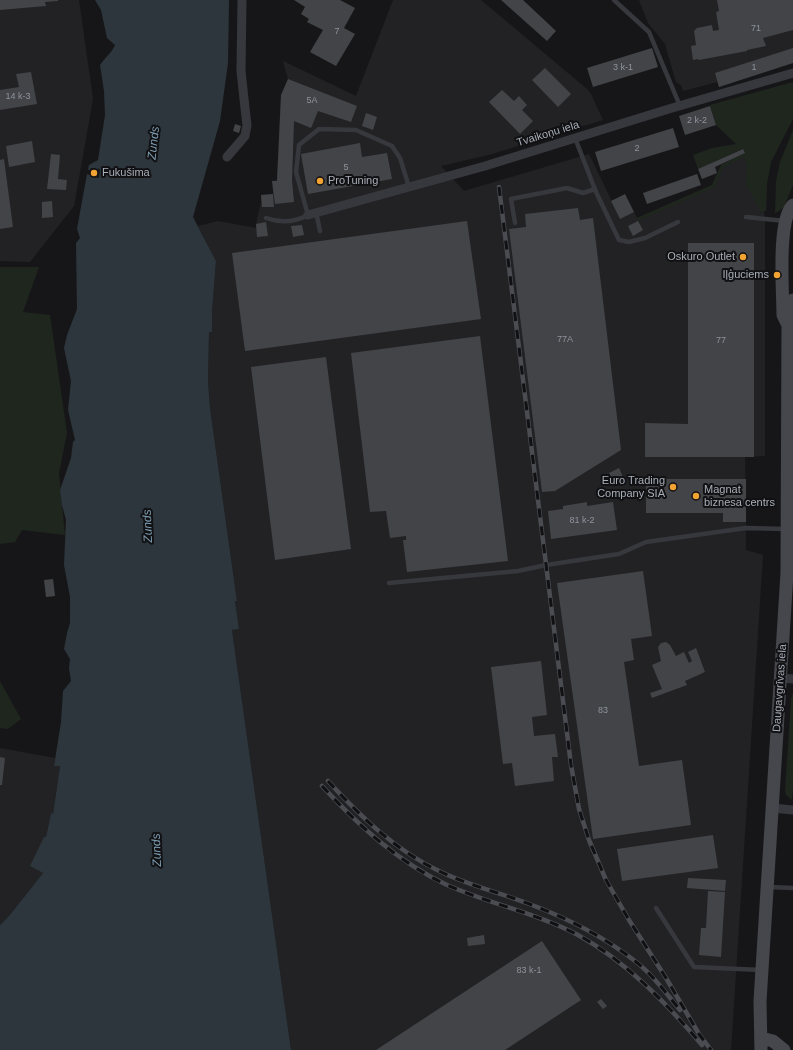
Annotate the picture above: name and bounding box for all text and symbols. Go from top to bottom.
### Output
house number: 71 [751,24,761,34]
house number: 7 [334,27,340,37]
house number: 3 k-1 [613,63,633,73]
house number: 1 [751,63,757,73]
house number: 14 k-3 [5,92,31,102]
house number: 5A [306,96,318,106]
house number: 2 k-2 [687,116,707,126]
street label: Tvaikoņu iela [515,118,581,150]
water label: Zunds [145,126,163,160]
house number: 2 [634,144,640,154]
house number: 5 [343,163,349,173]
place label: Fukušima [102,166,150,180]
marker: Fukušima [89,168,99,178]
place label: ProTuning [328,174,378,188]
marker: ProTuning [315,176,325,186]
place label: Oskuro Outlet [667,250,735,264]
marker: Oskuro Outlet [738,252,748,262]
place label: Iļģuciems [723,268,769,282]
marker: Iļģuciems [772,270,782,280]
house number: 77A [557,335,573,345]
house number: 77 [716,336,726,346]
place label: Euro Trading Company SIA [597,474,665,500]
marker: Euro Trading Company SIA [668,482,678,492]
place label: Magnat biznesa centrs [704,483,775,509]
marker: Magnat biznesa centrs [691,491,701,501]
water label: Zunds [140,509,156,543]
house number: 81 k-2 [569,516,595,526]
street label: Daugavgrīvas iela [770,644,790,732]
house number: 83 [598,706,608,716]
water label: Zunds [149,833,165,867]
house number: 83 k-1 [516,966,542,976]

